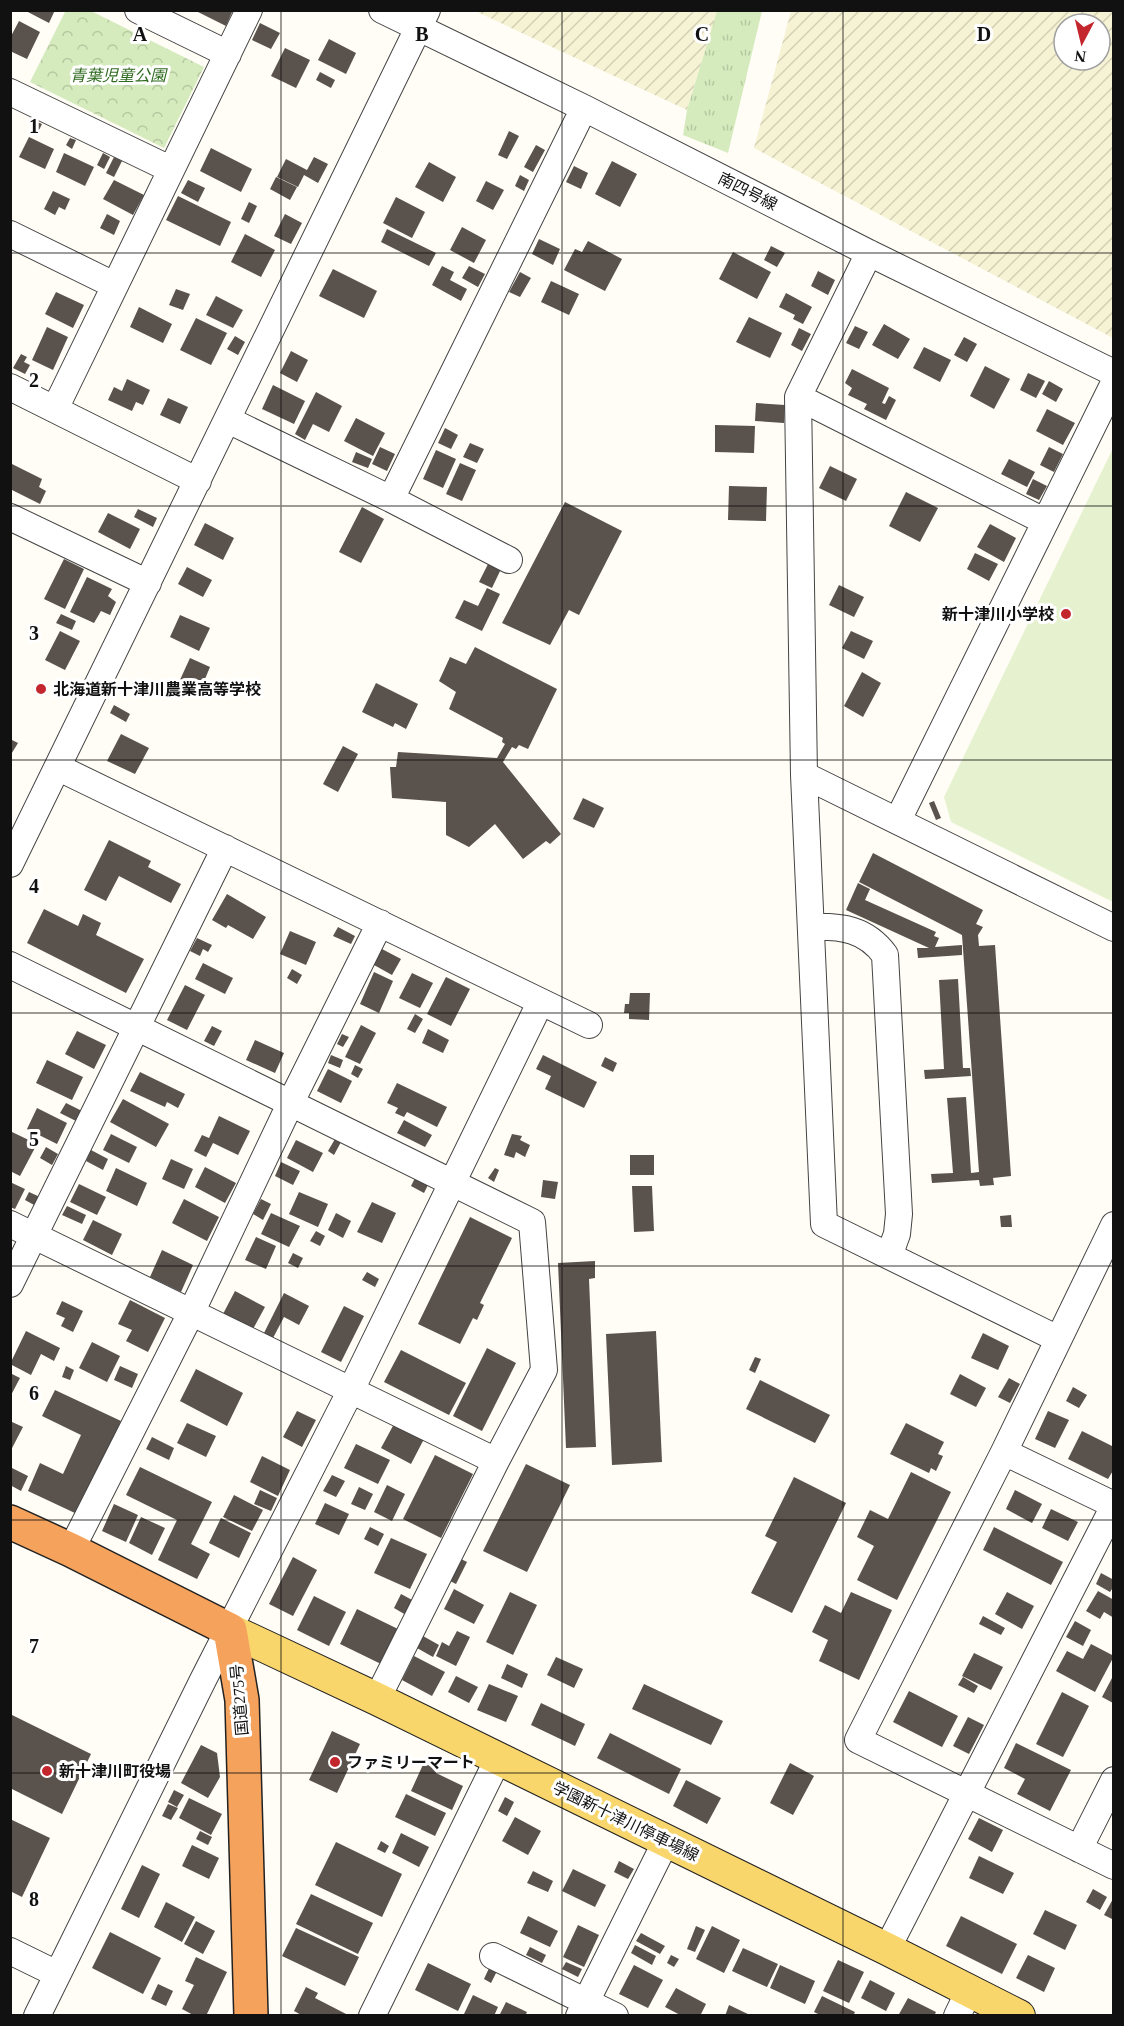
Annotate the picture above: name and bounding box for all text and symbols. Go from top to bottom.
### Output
north arrow [1052,12,1112,72]
text: A [133,23,148,45]
text: B [415,23,429,45]
text: C [695,23,709,45]
text: D [977,23,991,45]
text: N [1073,47,1087,66]
park label: 青葉児童公園 [70,67,168,84]
text: 1 [29,115,39,137]
street label: 南四号線 [715,169,780,214]
text: 2 [29,369,39,391]
place label: 新十津川小学校 [942,606,1054,623]
marker: 新十津川小学校 [1059,607,1073,621]
text: 3 [29,622,39,644]
place label: 北海道新十津川農業高等学校 [53,681,261,698]
marker: 北海道新十津川農業高等学校 [34,682,48,696]
text: 4 [29,875,39,897]
text: 5 [29,1128,39,1150]
text: 6 [29,1382,39,1404]
text: 7 [29,1635,39,1657]
street label: 国道275号 [228,1663,251,1737]
place label: ファミリーマート [347,1754,475,1771]
marker: ファミリーマート [328,1755,342,1769]
place label: 新十津川町役場 [59,1763,171,1780]
marker: 新十津川町役場 [40,1764,54,1778]
street label: 学園新十津川停車場線 [550,1779,701,1864]
text: 8 [29,1888,39,1910]

